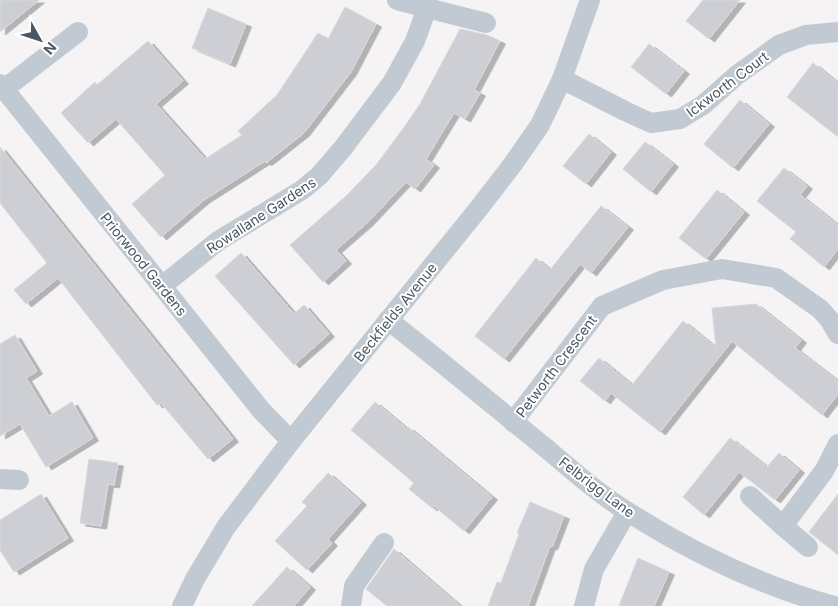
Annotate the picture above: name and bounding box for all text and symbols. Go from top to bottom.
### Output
north arrow [15,15,65,65]
text: N [40,39,60,58]
street label: Ickworth Court [683,47,772,120]
street label: Rowallane Gardens [203,173,319,257]
street label: Priorwood Gardens [97,209,191,319]
street label: Beckfields Avenue [350,259,440,365]
street label: Petworth Crescent [512,311,600,420]
street label: Felbrigg Lane [556,453,638,521]

